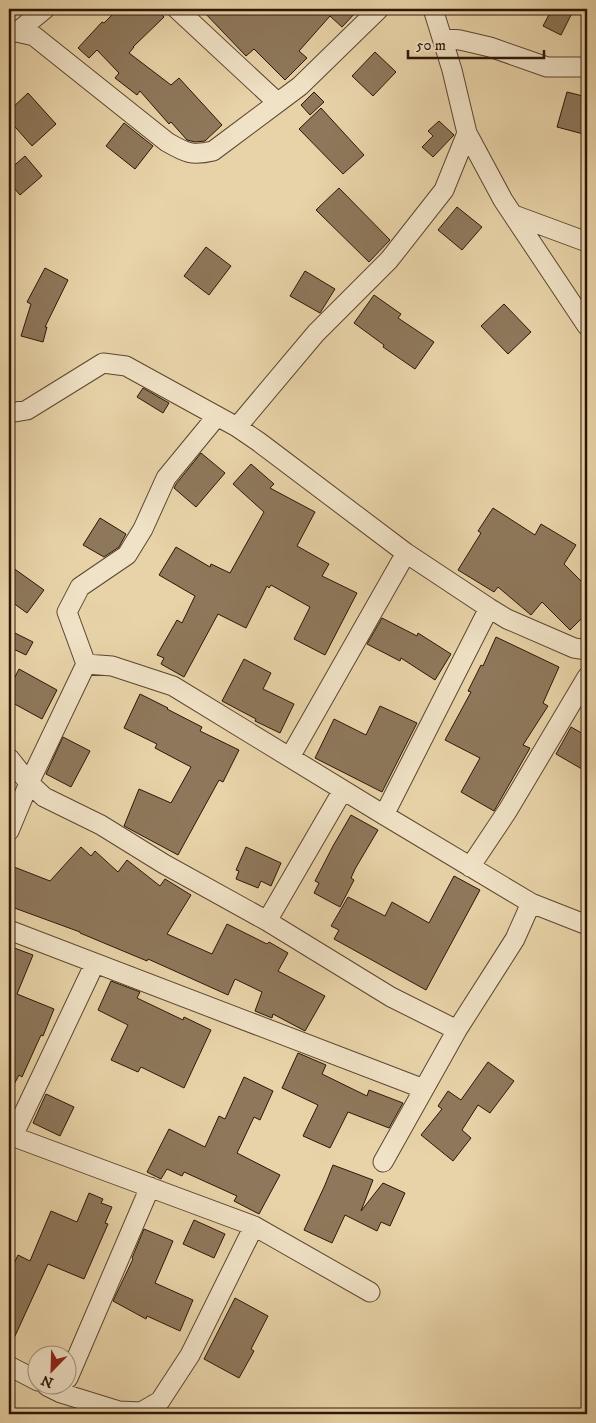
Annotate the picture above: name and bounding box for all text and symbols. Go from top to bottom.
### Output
scale bar [408,28,545,60]
text: 50 m [416,36,446,55]
north arrow [28,1346,78,1396]
text: N [38,1370,56,1392]

